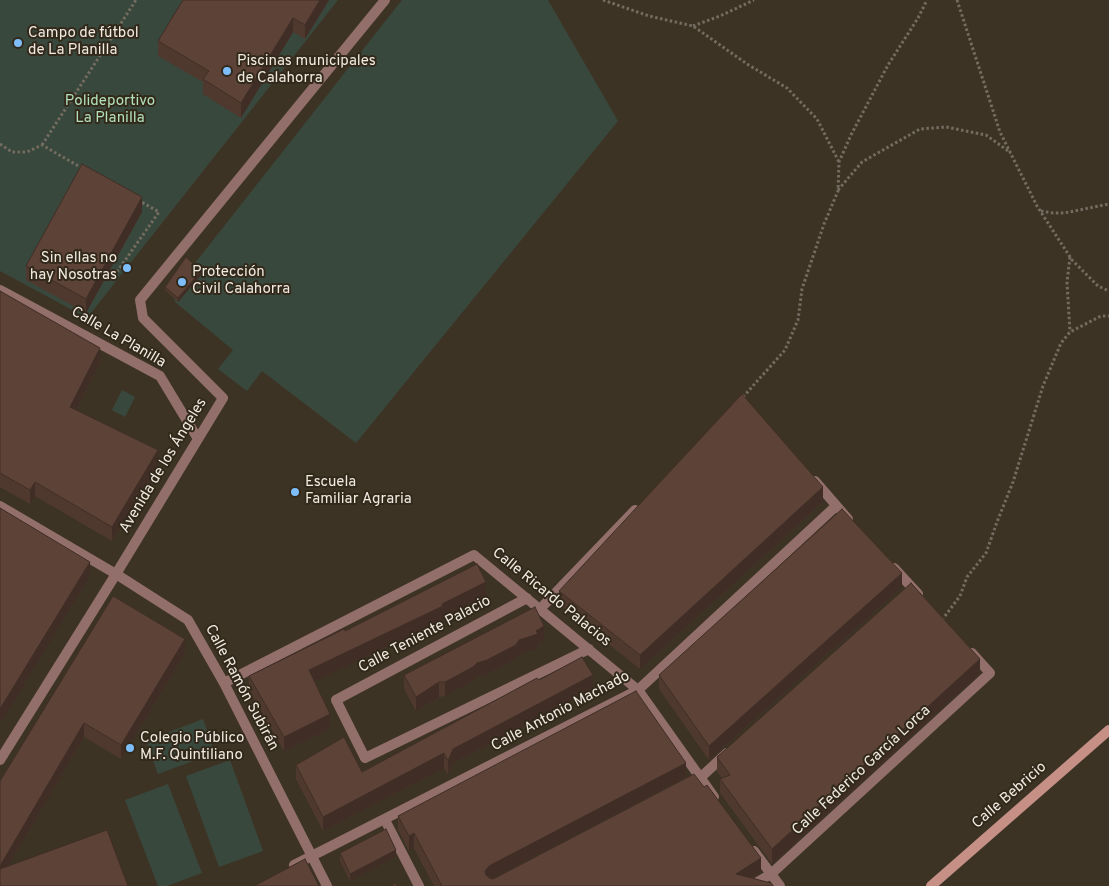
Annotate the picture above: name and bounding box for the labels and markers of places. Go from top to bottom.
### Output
place label: Campo de fútbol de La Planilla [28,25,139,60]
marker: Campo de fútbol de La Planilla [12,37,24,49]
place label: Piscinas municipales de Calahorra [237,53,376,88]
marker: Piscinas municipales de Calahorra [221,65,233,77]
place label: Sin ellas no hay Nosotras [30,250,117,285]
marker: Sin ellas no hay Nosotras [121,262,133,274]
place label: Protección Civil Calahorra [192,264,290,299]
marker: Protección Civil Calahorra [176,276,188,288]
place label: Escuela Familiar Agraria [305,474,412,509]
marker: Escuela Familiar Agraria [289,486,301,498]
place label: Colegio Público M.F. Quintiliano [140,730,244,765]
marker: Colegio Público M.F. Quintiliano [124,742,136,754]

